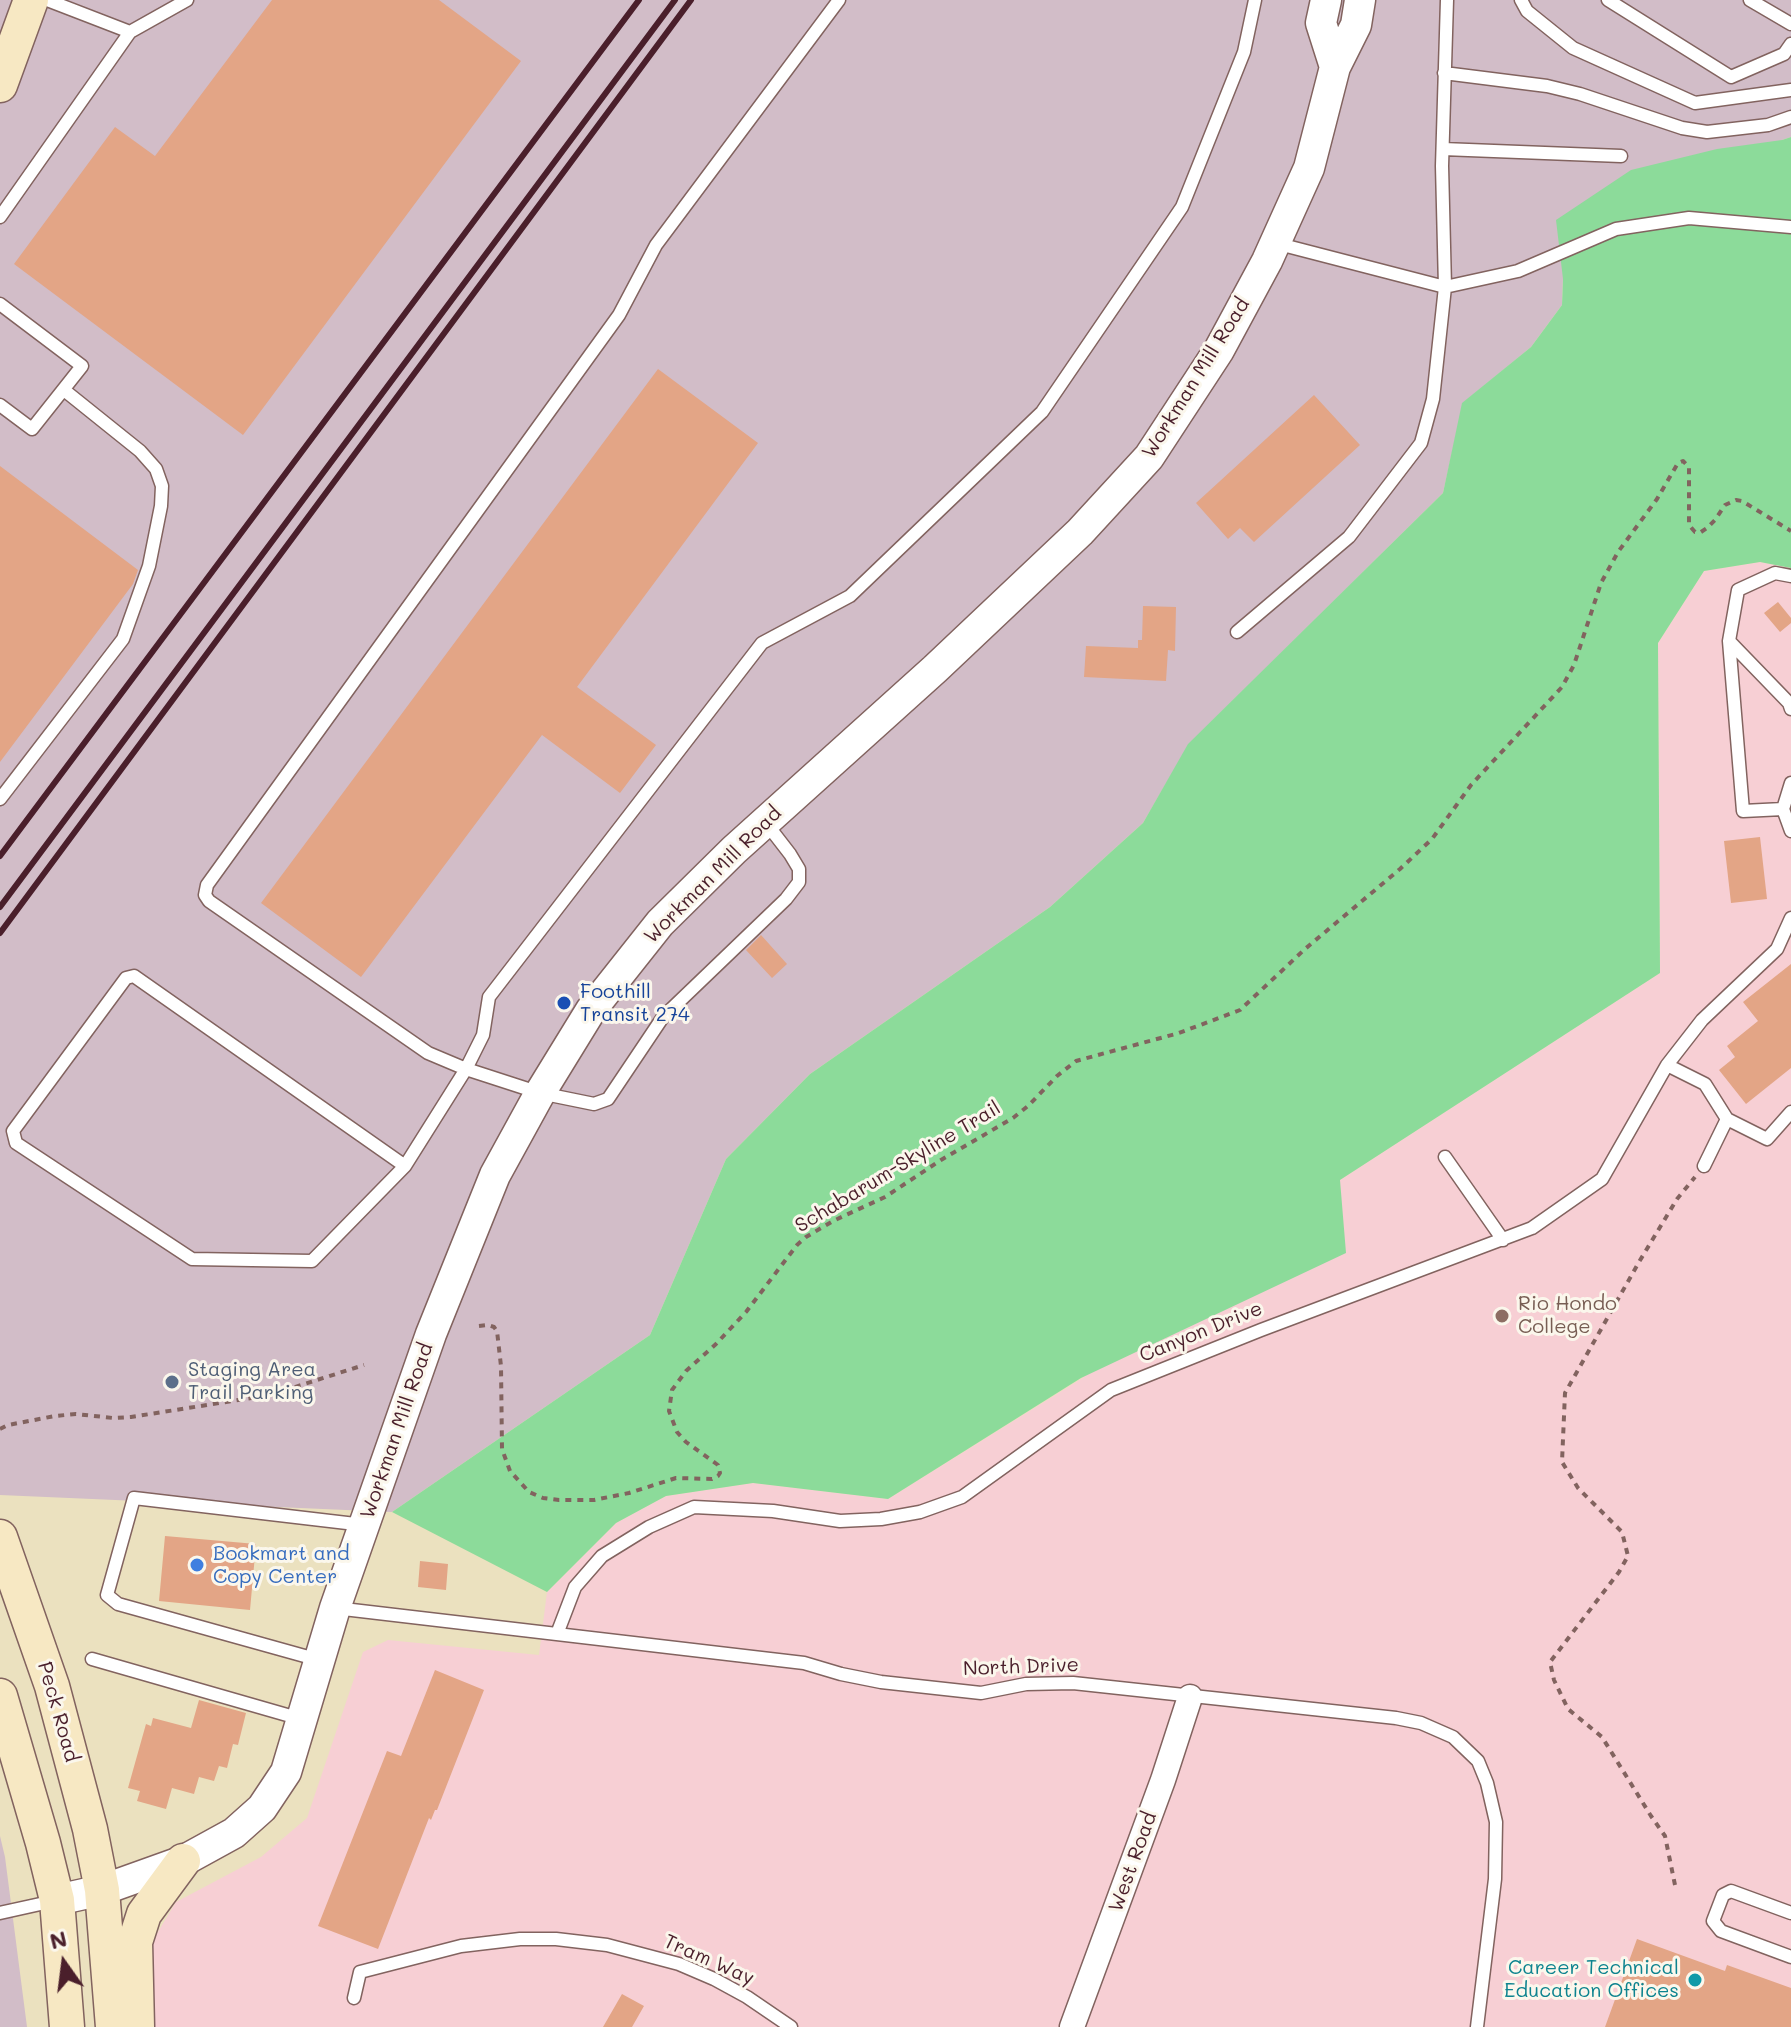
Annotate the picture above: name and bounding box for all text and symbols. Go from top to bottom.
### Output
street label: Workman Mill Road [1137,294,1255,462]
street label: Workman Mill Road [639,801,787,949]
place label: Foothill Transit 274 [580,980,690,1027]
marker: Foothill Transit 274 [555,994,573,1012]
street label: Schabarum-Skyline Trail [791,1096,1005,1238]
place label: Rio Hondo College [1518,1292,1617,1339]
street label: Canyon Drive [1136,1296,1266,1368]
marker: Rio Hondo College [1493,1307,1511,1325]
street label: Workman Mill Road [356,1340,438,1522]
place label: Staging Area Trail Parking [188,1358,316,1405]
marker: Staging Area Trail Parking [163,1373,181,1391]
place label: Bookmart and Copy Center [213,1542,350,1589]
marker: Bookmart and Copy Center [188,1556,206,1574]
street label: North Drive [963,1653,1079,1681]
street label: Peck Road [32,1659,84,1765]
street label: West Road [1104,1809,1162,1915]
north arrow [24,1923,104,2003]
text: N [46,1923,70,1955]
street label: Tram Way [660,1929,758,1991]
place label: Career Technical Education Offices [1504,1956,1679,2003]
marker: Career Technical Education Offices [1686,1971,1704,1989]

